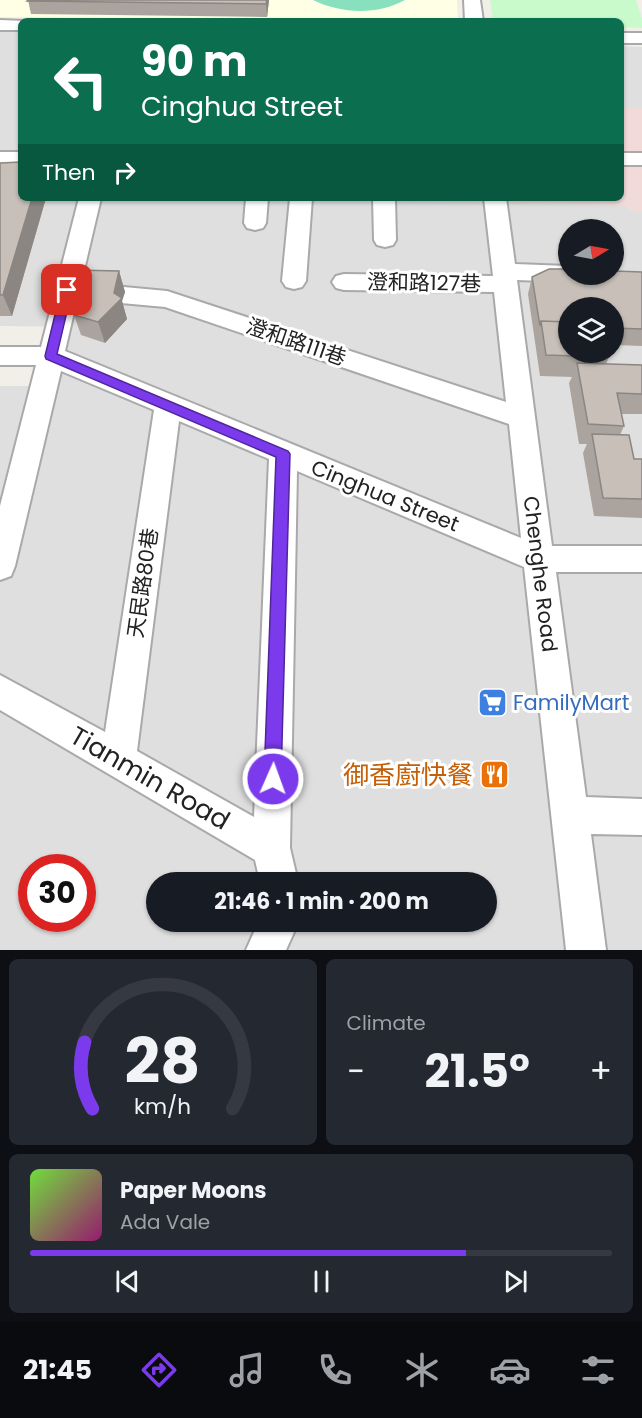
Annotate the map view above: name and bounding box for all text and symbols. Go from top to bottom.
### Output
text: 90 m [141,32,248,91]
icon: left [42,42,120,120]
text: Cinghua Street [141,88,343,125]
icon: right [108,156,141,189]
text: Then [42,157,96,188]
north arrow [558,219,624,285]
map controls [558,219,624,363]
pin [41,264,92,315]
street label: 澄和路127巷 [367,267,481,298]
icon: arrive [50,273,83,306]
button: layers [558,297,624,363]
street label: 澄和路111巷 [242,311,350,372]
street label: Cinghua Street [307,453,463,538]
street label: Chenghe Road [517,494,564,654]
street label: 天民路80巷 [120,526,165,640]
supermarket icon: FamilyMart [476,687,508,719]
place label: FamilyMart [513,688,629,717]
street label: Tianmin Road [63,718,237,838]
position arrow [241,747,305,811]
place label: 御香廚快餐 [343,757,473,793]
restaurant icon: 御香廚快餐 [478,759,510,791]
speed limit sign: 30 [18,854,96,932]
text: 21:46 · 1 min · 200 m [214,886,429,917]
text: Climate [347,1009,426,1037]
text: 28 [125,1017,201,1105]
text: 21.5° [424,1040,530,1103]
text: − [347,1048,365,1095]
text: + [589,1048,612,1095]
text: km/h [134,1091,191,1122]
text: Paper Moons [120,1175,267,1206]
text: Ada Vale [120,1208,210,1236]
icon: previous [111,1265,144,1298]
icon: pause [305,1265,338,1298]
icon: next [499,1265,532,1298]
icon: directions [138,1349,180,1391]
icon: music [226,1349,268,1391]
icon: phone [314,1349,356,1391]
icon: climate [401,1349,443,1391]
icon: car [489,1349,531,1391]
icon: filters [577,1349,619,1391]
text: 21:45 [23,1351,92,1388]

